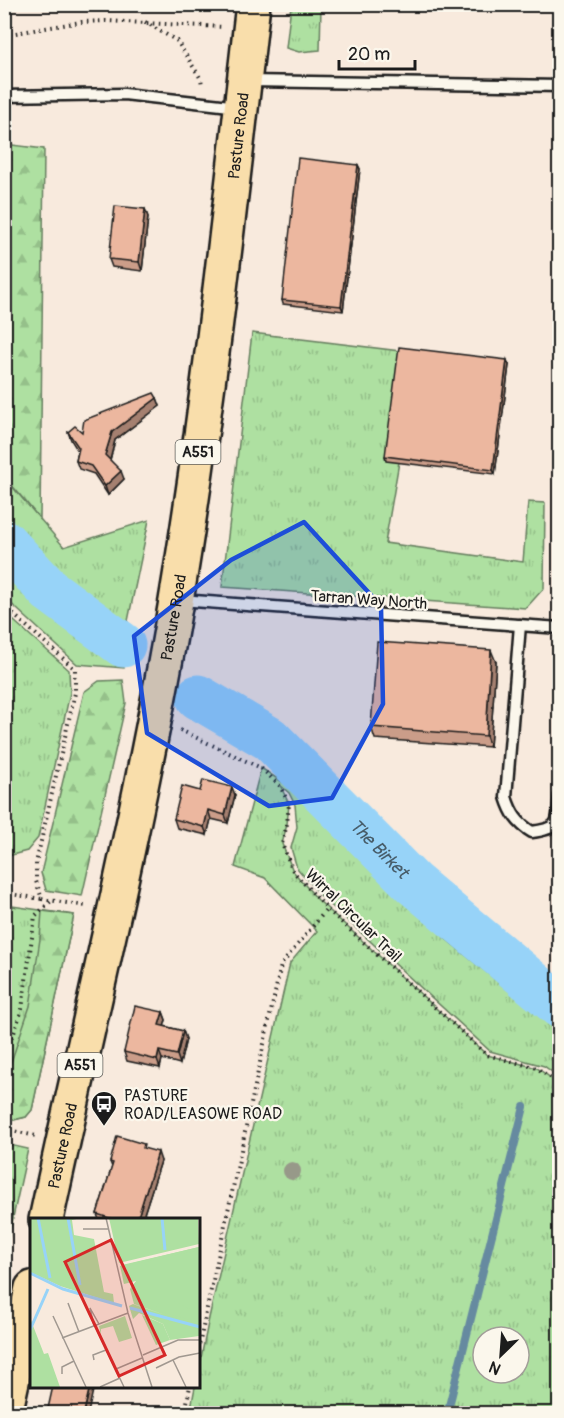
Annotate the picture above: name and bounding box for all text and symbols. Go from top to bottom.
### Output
scale bar [339,33,416,71]
text: 20 m [348,43,390,66]
street label: Pasture Road [224,91,254,180]
road number: A551 [176,440,220,464]
street label: Pasture Road [157,573,191,662]
street label: Tarran Way North [310,586,428,614]
water label: The Birket [344,814,414,885]
street label: Wirral Circular Trail [301,865,406,967]
road number: A551 [58,1053,103,1077]
place label: PASTURE ROAD/LEASOWE ROAD [124,1086,282,1124]
bus stop icon: PASTURE ROAD/LEASOWE ROAD [89,1089,119,1127]
street label: Pasture Road [44,1101,82,1191]
inset map [30,1218,200,1388]
north arrow [471,1325,531,1385]
text: N [486,1356,504,1379]

